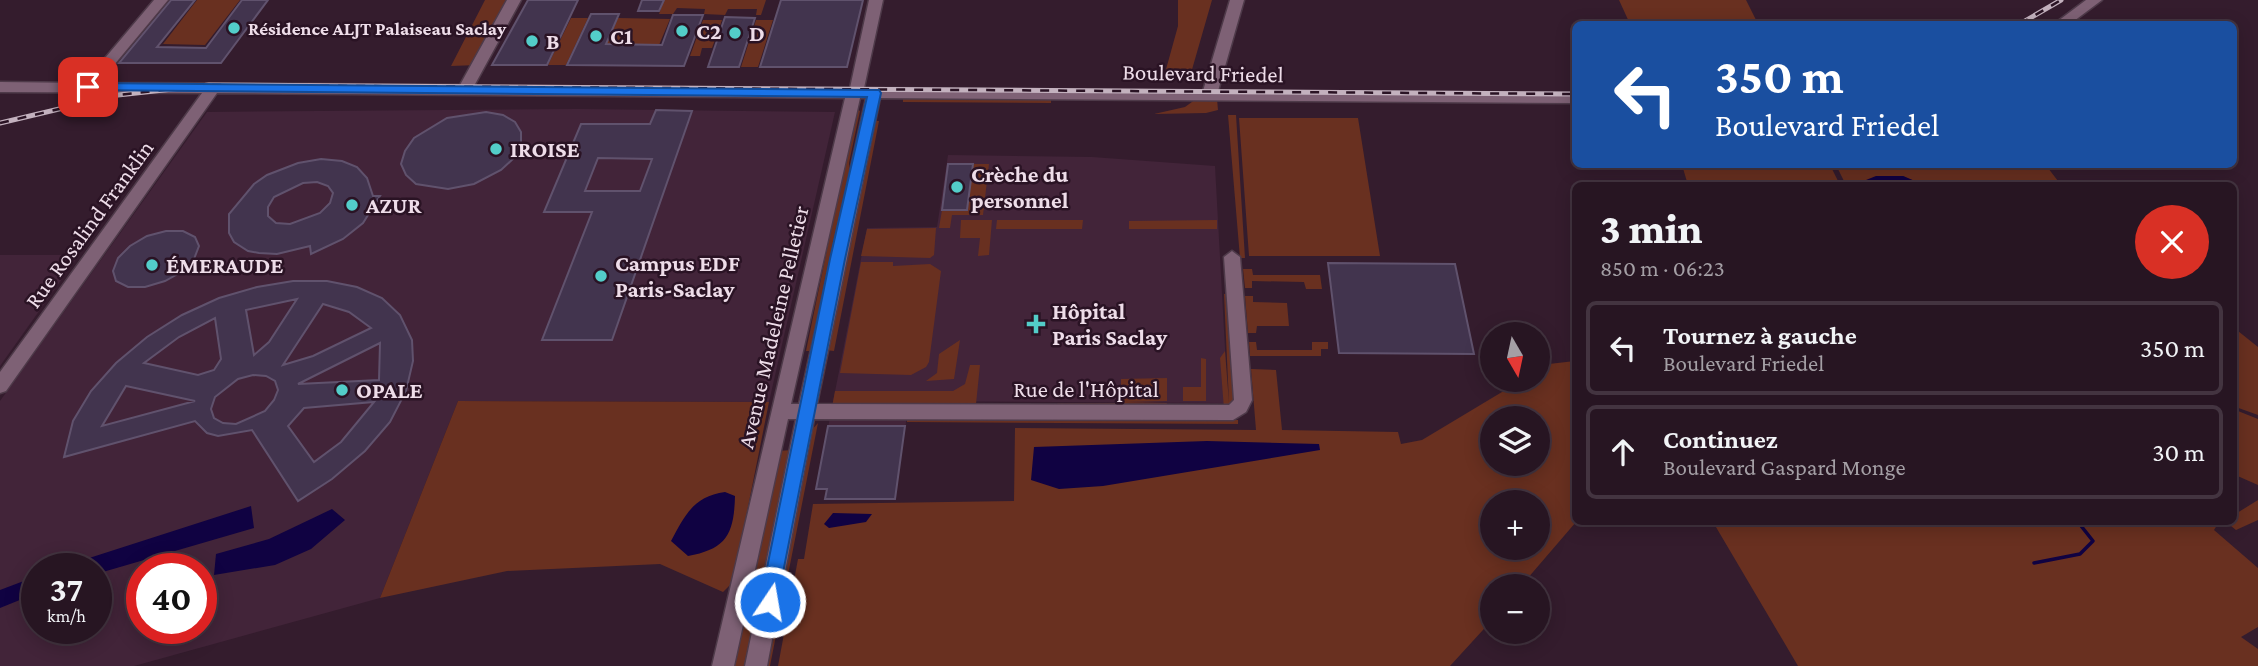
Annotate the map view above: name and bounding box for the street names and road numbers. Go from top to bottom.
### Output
street label: Boulevard Friedel [1122,59,1284,87]
street label: Rue Rosalind Franklin [19,135,159,313]
street label: Avenue Madeleine Pelletier [732,203,814,451]
street label: Rue de l'Hôpital [1013,376,1159,402]

